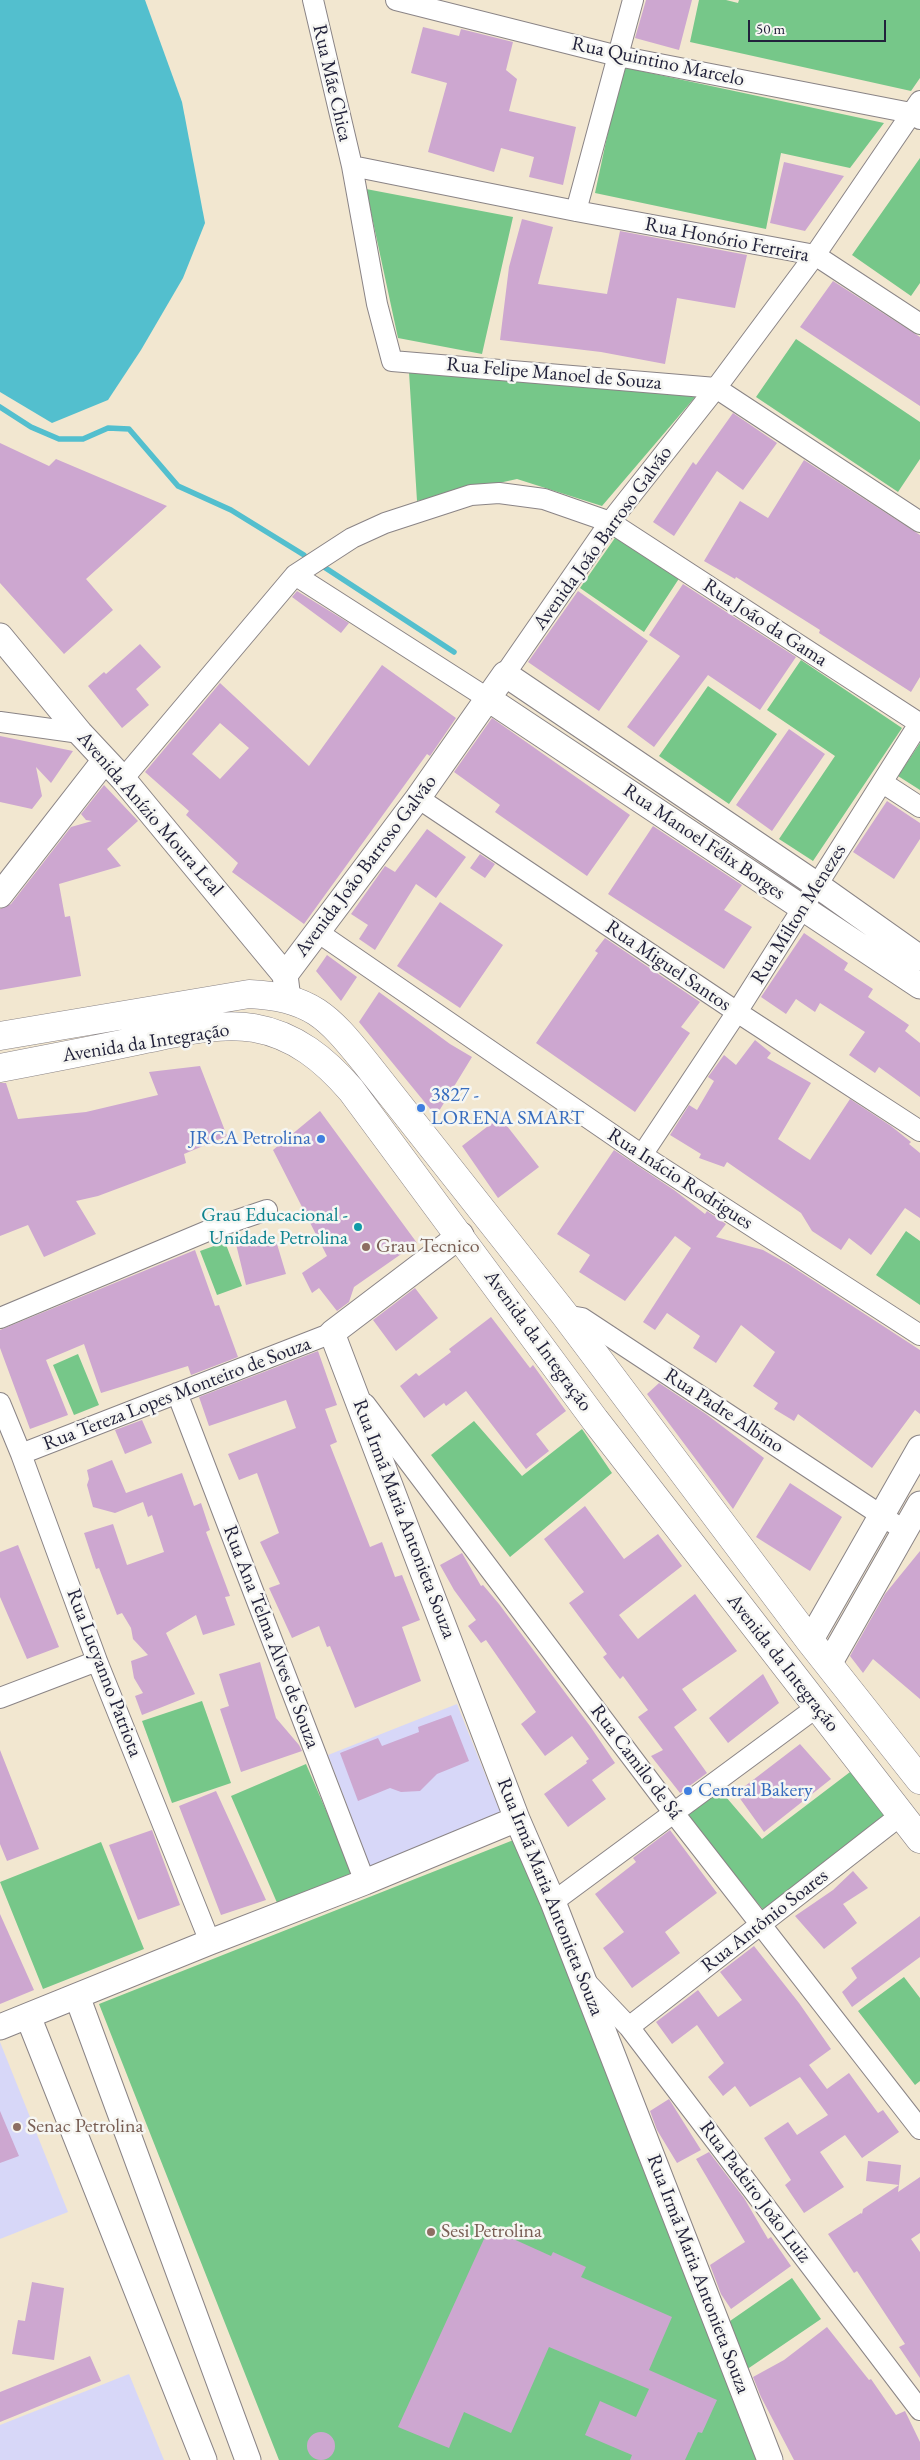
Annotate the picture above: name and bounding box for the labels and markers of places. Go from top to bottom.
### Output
place label: 3827 - LORENA SMART [431,1084,584,1131]
marker: 3827 - LORENA SMART [415,1102,427,1114]
place label: JRCA Petrolina [189,1127,311,1151]
marker: JRCA Petrolina [315,1133,327,1145]
place label: Grau Educacional - Unidade Petrolina [201,1204,348,1251]
marker: Grau Educacional - Unidade Petrolina [352,1221,364,1233]
place label: Grau Tecnico [376,1235,480,1259]
marker: Grau Tecnico [360,1241,372,1253]
place label: Central Bakery [698,1779,813,1803]
marker: Central Bakery [682,1785,694,1797]
place label: Senac Petrolina [27,2115,143,2139]
marker: Senac Petrolina [11,2121,23,2133]
place label: Sesi Petrolina [441,2220,542,2244]
marker: Sesi Petrolina [425,2226,437,2238]

